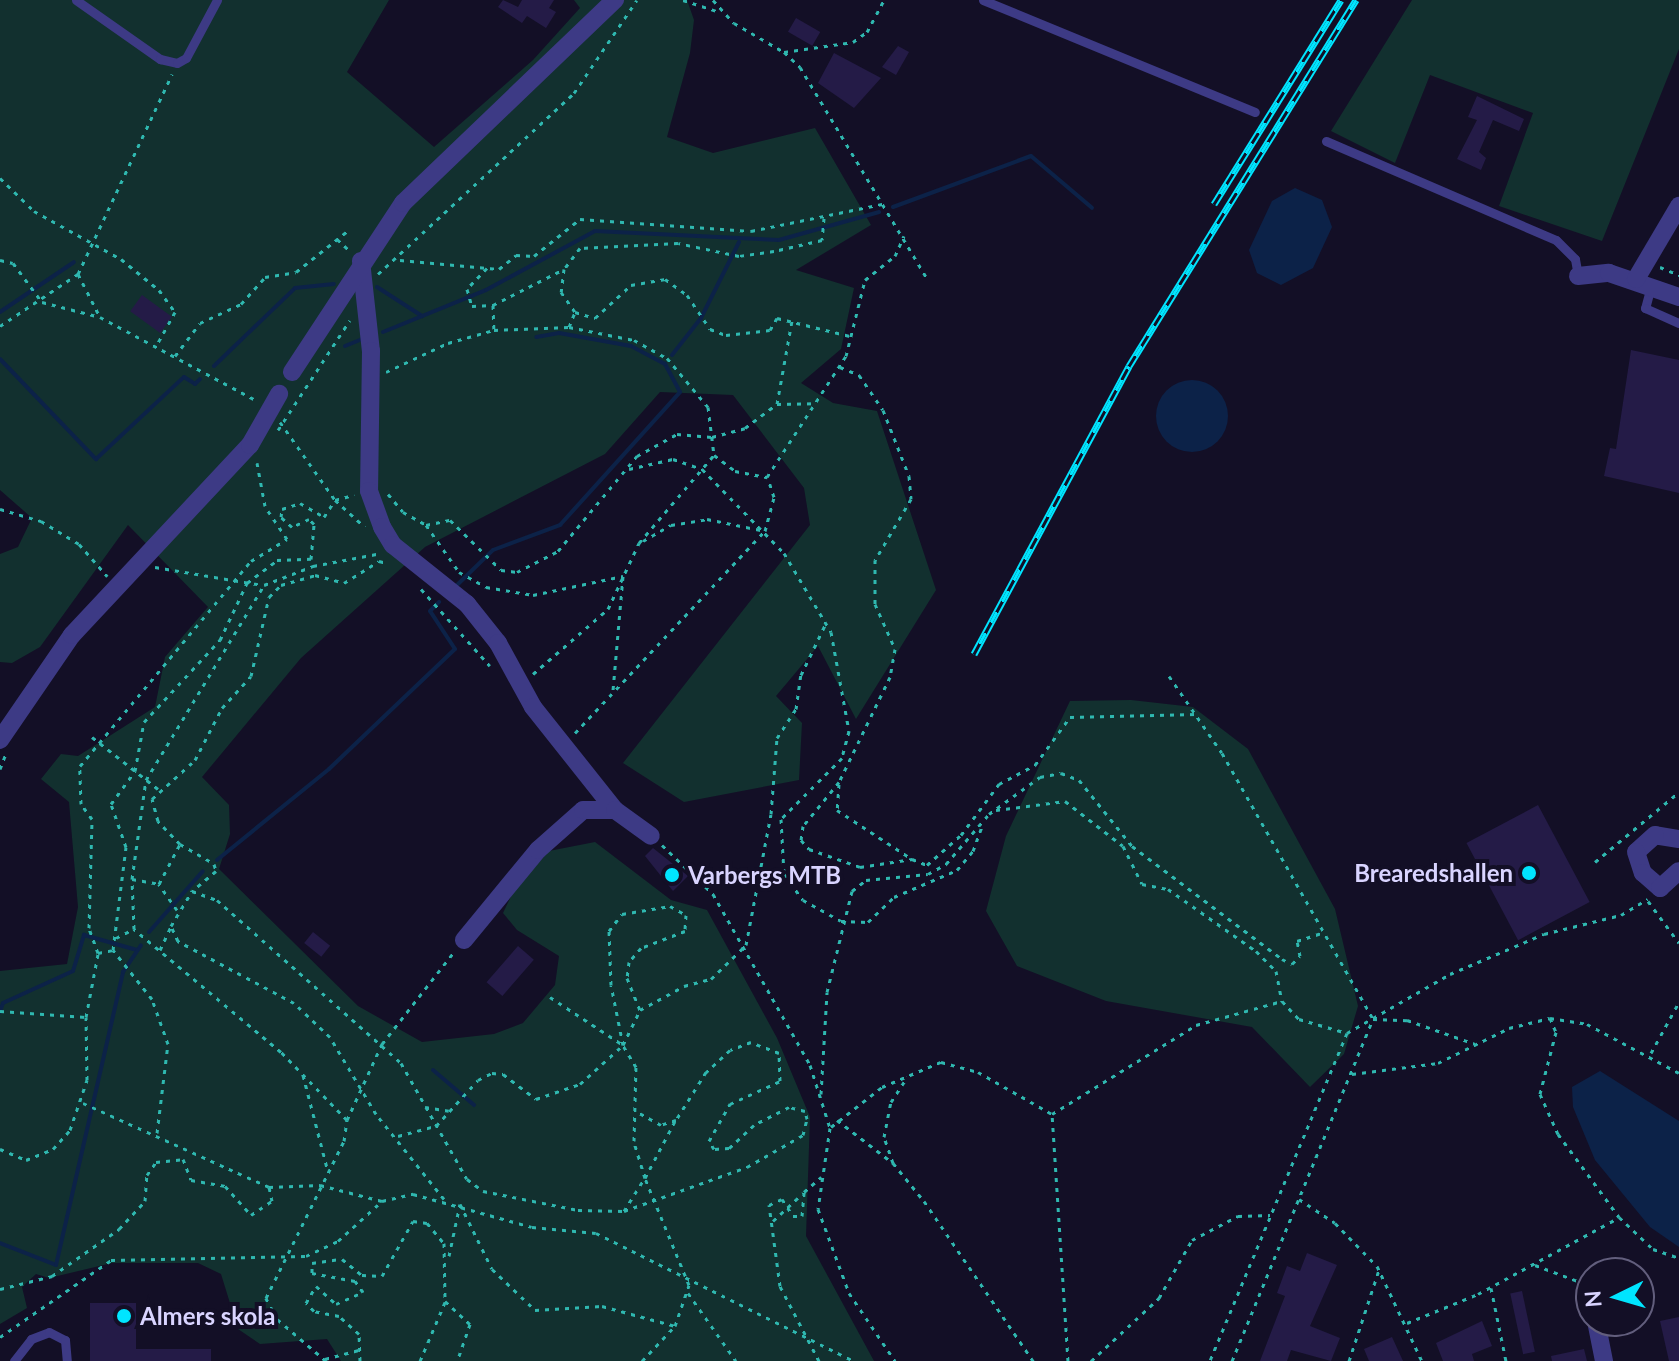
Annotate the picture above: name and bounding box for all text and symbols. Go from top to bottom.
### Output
place label: Brearedshallen [1354,859,1513,887]
place label: Varbergs MTB [688,861,841,889]
marker: Brearedshallen [1520,864,1538,882]
marker: Varbergs MTB [663,866,681,884]
north arrow [1575,1257,1655,1337]
text: N [1578,1289,1607,1309]
place label: Almers skola [140,1302,276,1330]
marker: Almers skola [115,1307,133,1325]

